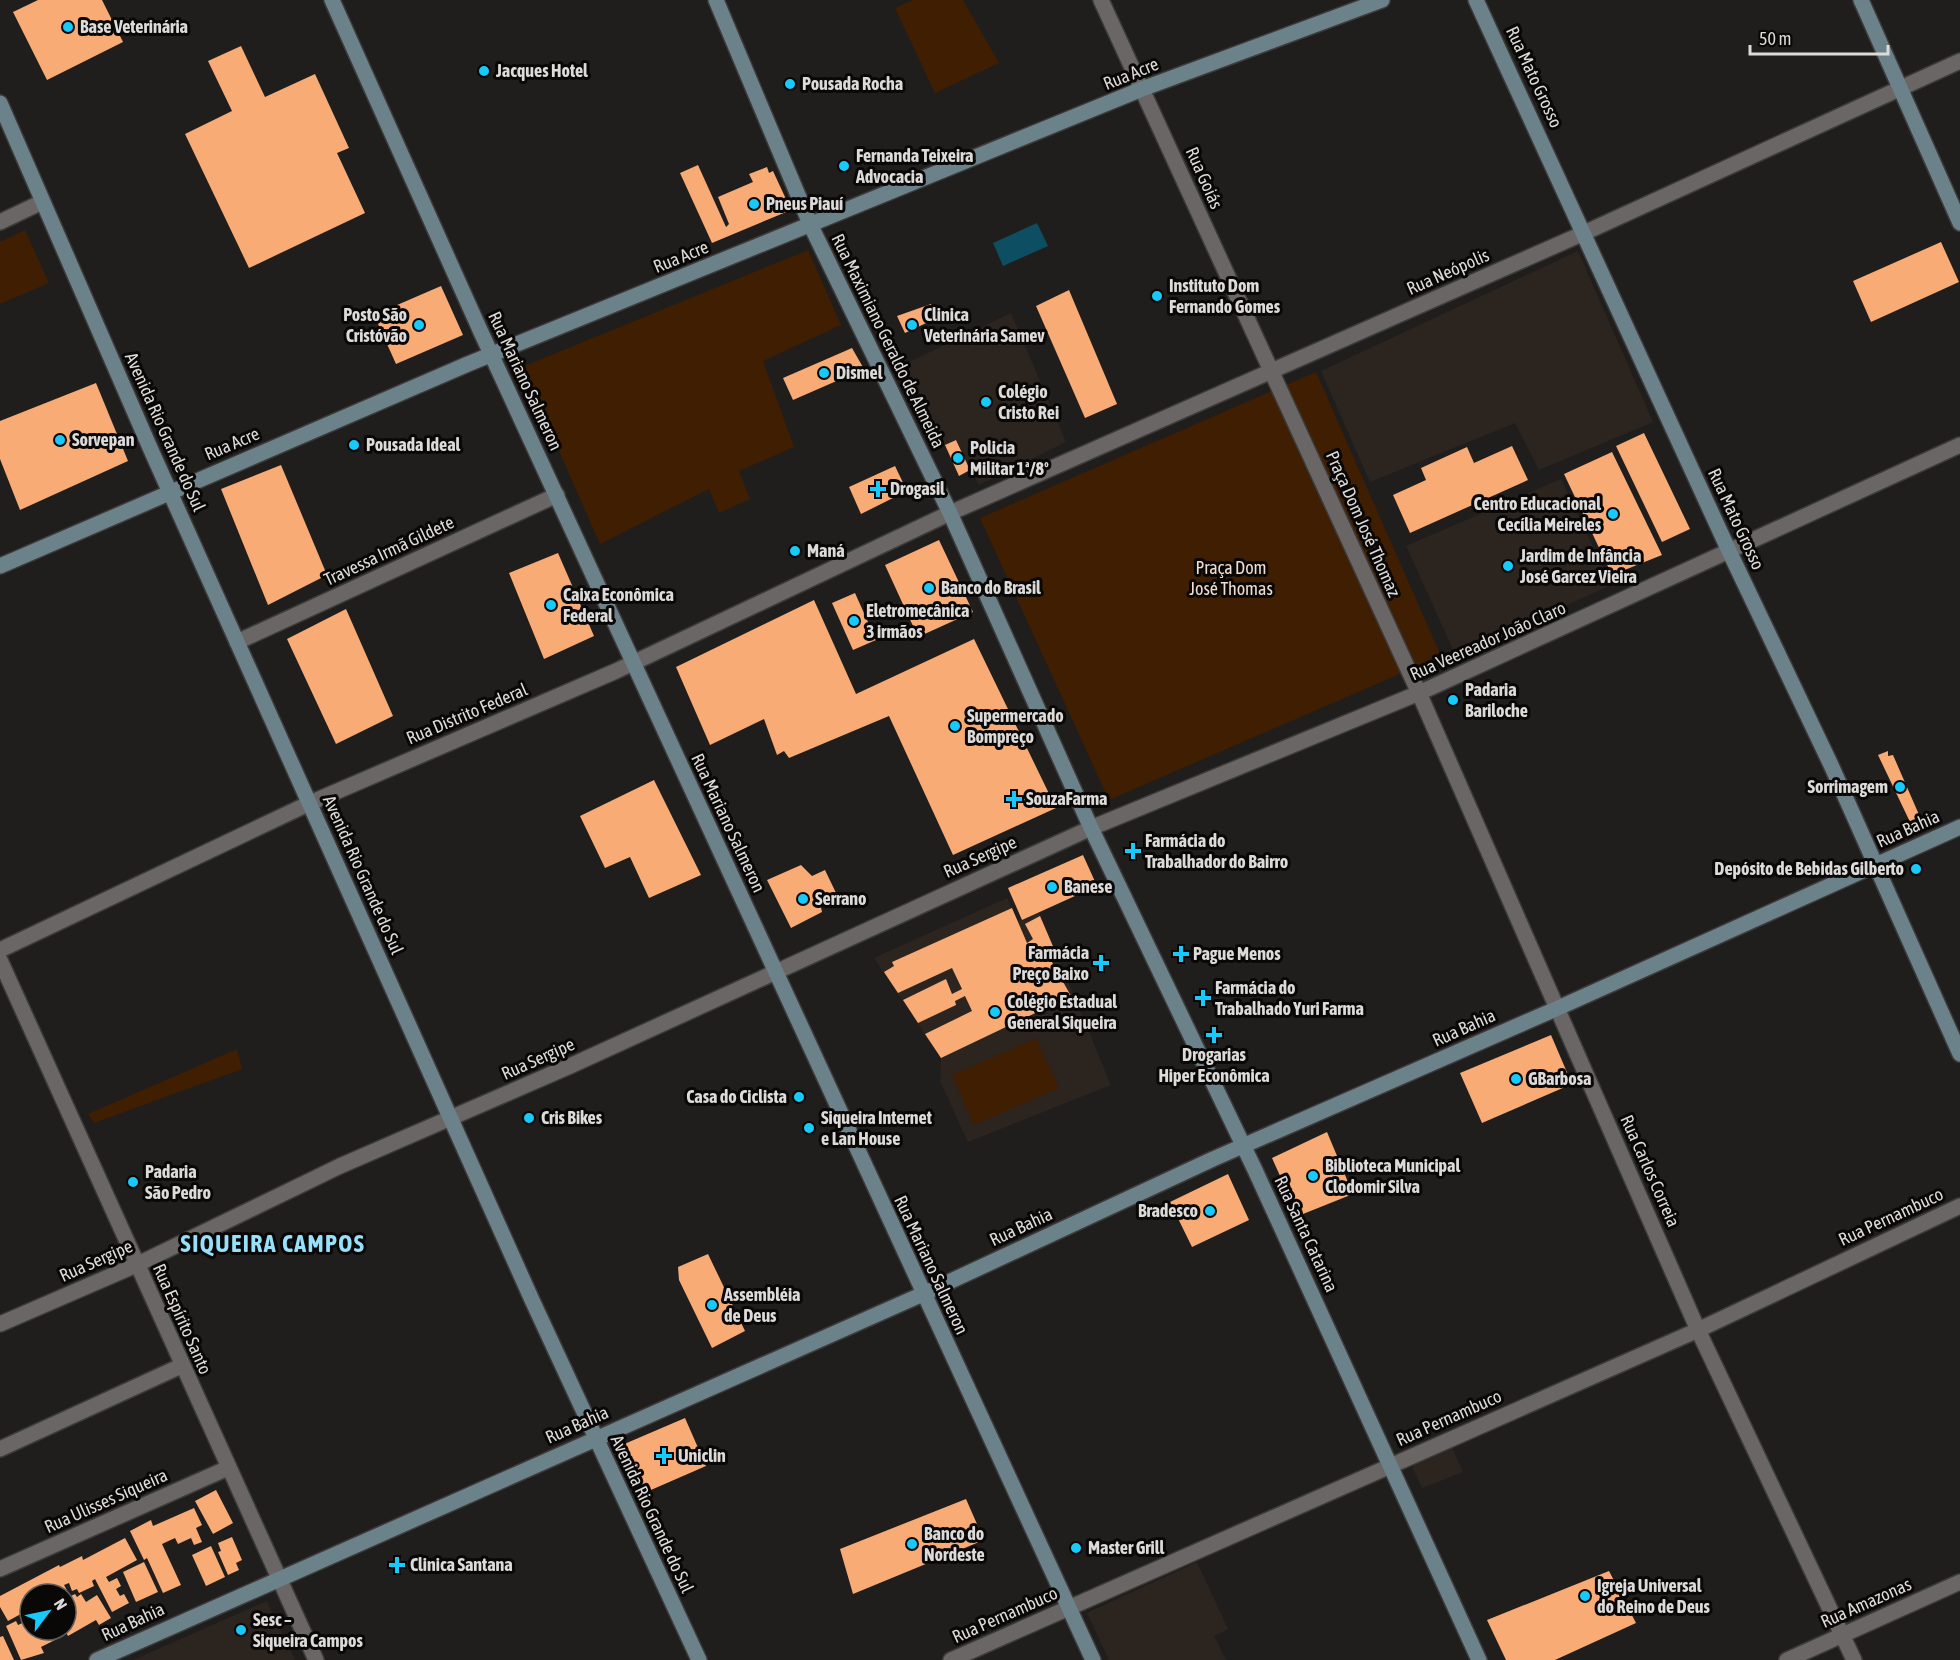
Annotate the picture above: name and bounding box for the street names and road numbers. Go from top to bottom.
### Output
street label: Rua Mato Grosso [1502,23,1567,131]
street label: Rua Acre [1100,53,1161,94]
street label: Rua Goiás [1182,144,1227,212]
street label: Rua Maximiano Geraldo de Almeida [827,230,950,451]
street label: Rua Acre [650,236,711,277]
street label: Rua Neópolis [1403,244,1492,299]
street label: Rua Mariano Salmeron [484,308,567,454]
street label: Avenida Rio Grande do Sul [121,349,210,515]
street label: Rua Acre [201,423,262,464]
street label: Praça Dom José Thomaz [1322,448,1405,600]
street label: Rua Mato Grosso [1704,465,1769,573]
street label: Travessa Irmã Gildete [320,511,457,590]
street label: Rua Veereador João Claro [1407,597,1569,684]
street label: Rua Distrito Federal [403,678,531,748]
street label: Rua Mariano Salmeron [687,750,770,896]
street label: Avenida Rio Grande do Sul [319,792,408,958]
street label: Rua Bahia [1873,805,1943,852]
street label: Rua Sergipe [940,831,1020,882]
street label: Rua Bahia [1429,1004,1499,1051]
street label: Rua Sergipe [498,1033,578,1084]
street label: Rua Carlos Correia [1616,1112,1684,1230]
street label: Rua Santa Catarina [1270,1172,1343,1295]
street label: Rua Pernambuco [1835,1183,1946,1250]
street label: Rua Mariano Salmeron [890,1192,973,1338]
street label: Rua Bahia [986,1203,1055,1250]
street label: Rua Sergipe [56,1235,136,1286]
street label: Rua Espírito Santo [149,1260,216,1377]
street label: Rua Pernambuco [1393,1385,1505,1450]
street label: Rua Bahia [542,1401,612,1448]
street label: Avenida Rio Grande do Sul [607,1432,698,1596]
street label: Rua Ulisses Siqueira [41,1464,171,1537]
street label: Rua Amazonas [1817,1573,1914,1632]
street label: Rua Pernambuco [949,1582,1061,1647]
street label: Rua Bahia [98,1598,167,1645]

